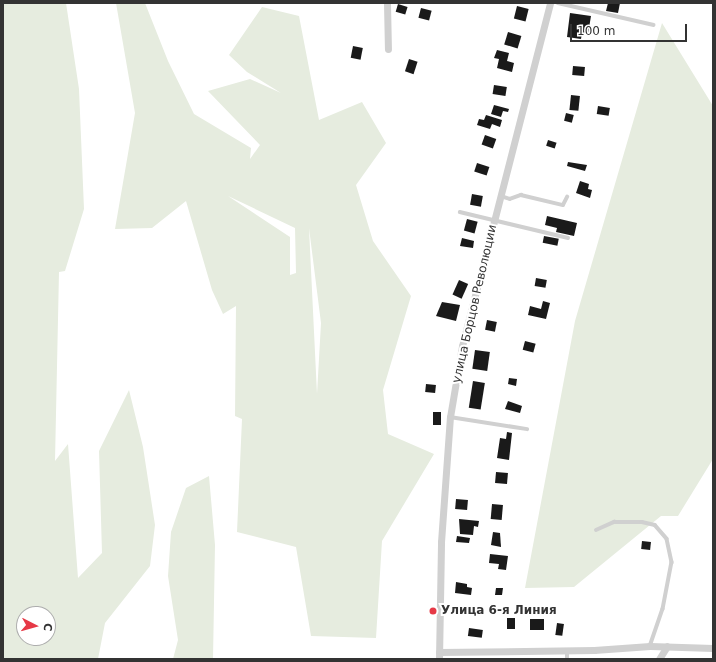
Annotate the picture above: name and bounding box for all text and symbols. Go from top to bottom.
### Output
scale bar [572,16,689,42]
text: 100 m [577,24,615,38]
street label: улица Борцов Революции [450,223,500,385]
place label: Улица 6-я Линия [441,604,557,618]
north arrow [16,606,56,646]
marker: Улица 6-я Линия [428,606,438,616]
text: С [41,622,54,632]

